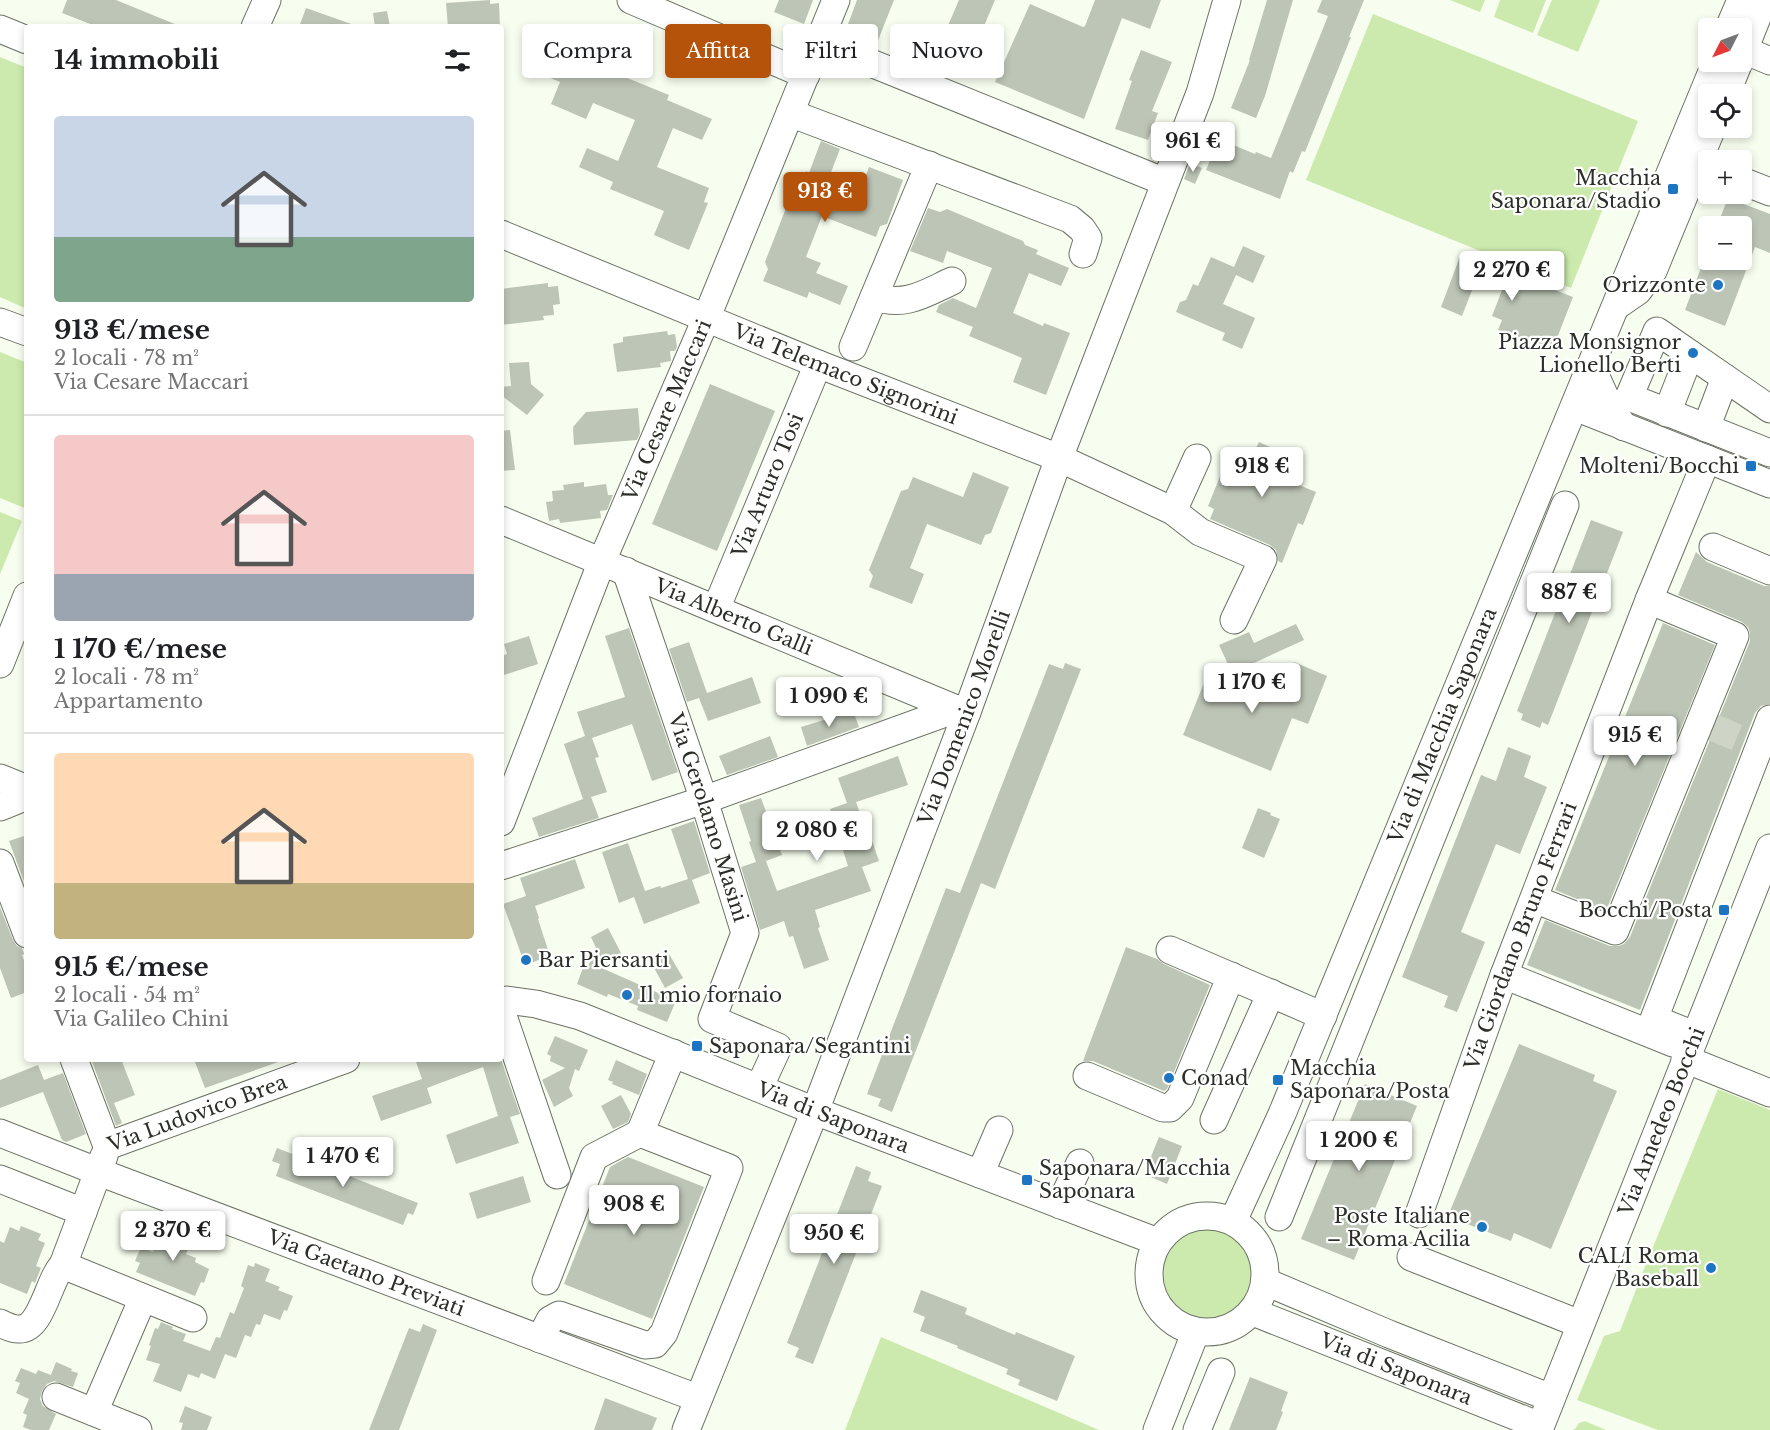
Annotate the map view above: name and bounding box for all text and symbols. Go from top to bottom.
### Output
north arrow [1698,18,1752,72]
map controls [1698,18,1752,270]
chip: Compra [522,24,653,78]
chip: Affitta [665,24,771,78]
chip: Filtri [783,24,878,78]
chip: Nuovo [890,24,1004,78]
text: 14 immobili [54,44,219,76]
icon: filters [441,44,474,77]
button: locate [1698,84,1752,138]
pin: 961 € [1151,122,1235,173]
text: 961 € [1165,129,1221,153]
button: + [1698,150,1752,204]
icon: home [210,155,318,263]
place label: Macchia Saponara/Stadio [1491,166,1662,213]
pin: 913 € [783,172,867,223]
text: 913 € [797,179,853,203]
marker: Macchia Saponara/Stadio [1666,182,1680,196]
button: − [1698,216,1752,270]
pin: 2 270 € [1457,251,1567,302]
text: 2 270 € [1473,258,1551,282]
place label: Orizzonte [1603,273,1706,297]
marker: Orizzonte [1711,278,1725,292]
text: 913 €/mese [54,314,210,346]
street label: Via Cesare Maccari [617,316,716,505]
street label: Via Telemaco Signorini [729,318,961,429]
place label: Piazza Monsignor Lionello Berti [1498,330,1681,377]
text: 2 locali · 78 m² [54,346,199,370]
marker: Piazza Monsignor Lionello Berti [1686,346,1700,360]
text: Via Cesare Maccari [54,370,249,394]
street label: Via Arturo Tosi [726,409,808,562]
pin: 918 € [1220,447,1304,498]
text: 918 € [1234,454,1290,478]
place label: Molteni/Bocchi [1579,454,1739,478]
marker: Molteni/Bocchi [1744,459,1758,473]
icon: home [210,474,318,582]
street label: Via Alberto Galli [650,573,816,660]
pin: 887 € [1527,573,1611,624]
text: 887 € [1541,580,1597,604]
street label: Via di Macchia Saponara [1383,603,1502,848]
street label: Via Domenico Morelli [913,606,1015,829]
text: 1 170 €/mese [54,633,227,665]
pin: 1 170 € [1197,663,1307,714]
text: 2 locali · 78 m² [54,665,199,689]
text: 1 170 € [1218,670,1286,694]
pin: 1 090 € [774,677,884,728]
text: 1 090 € [790,684,868,708]
text: Appartamento [54,689,203,713]
street label: Via Gerolamo Masini [663,709,753,925]
pin: 915 € [1593,716,1677,767]
text: 915 € [1608,723,1662,747]
icon: home [210,792,318,900]
street label: Via Giordano Bruno Ferrari [1459,798,1582,1074]
pin: 2 080 € [762,811,872,862]
text: 2 080 € [776,818,858,842]
place label: Bocchi/Posta [1578,898,1713,922]
marker: Bocchi/Posta [1717,903,1731,917]
place label: Bar Piersanti [538,948,669,972]
text: 915 €/mese [54,951,209,983]
marker: Bar Piersanti [519,953,533,967]
text: 2 locali · 54 m² [54,983,200,1007]
place label: Il mio fornaio [639,983,782,1007]
marker: Il mio fornaio [620,988,634,1002]
text: Via Galileo Chini [54,1007,229,1031]
street label: Via Amedeo Bocchi [1613,1023,1710,1220]
place label: Saponara/Segantini [709,1034,911,1058]
marker: Saponara/Segantini [690,1039,704,1053]
place label: Macchia Saponara/Posta [1290,1056,1450,1103]
place label: Conad [1181,1066,1248,1090]
street label: Via Ludovico Brea [103,1069,291,1157]
marker: Conad [1162,1071,1176,1085]
marker: Macchia Saponara/Posta [1271,1073,1285,1087]
street label: Via di Saponara [753,1077,913,1158]
pin: 1 200 € [1304,1121,1414,1172]
text: 1 200 € [1320,1128,1398,1152]
pin: 1 470 € [288,1137,398,1188]
text: 1 470 € [306,1144,380,1168]
place label: Saponara/Macchia Saponara [1039,1156,1231,1203]
marker: Saponara/Macchia Saponara [1020,1173,1034,1187]
pin: 908 € [592,1185,676,1236]
text: 908 € [603,1192,665,1216]
place label: Poste Italiane – Roma Acilia [1327,1204,1471,1251]
pin: 2 370 € [118,1211,228,1262]
pin: 950 € [792,1214,876,1265]
text: 2 370 € [134,1218,212,1242]
marker: Poste Italiane – Roma Acilia [1475,1220,1489,1234]
text: 950 € [803,1221,865,1245]
street label: Via Gaetano Previati [263,1224,468,1321]
place label: CALI Roma Baseball [1578,1244,1700,1291]
marker: CALI Roma Baseball [1704,1261,1718,1275]
street label: Via di Saponara [1316,1328,1476,1410]

